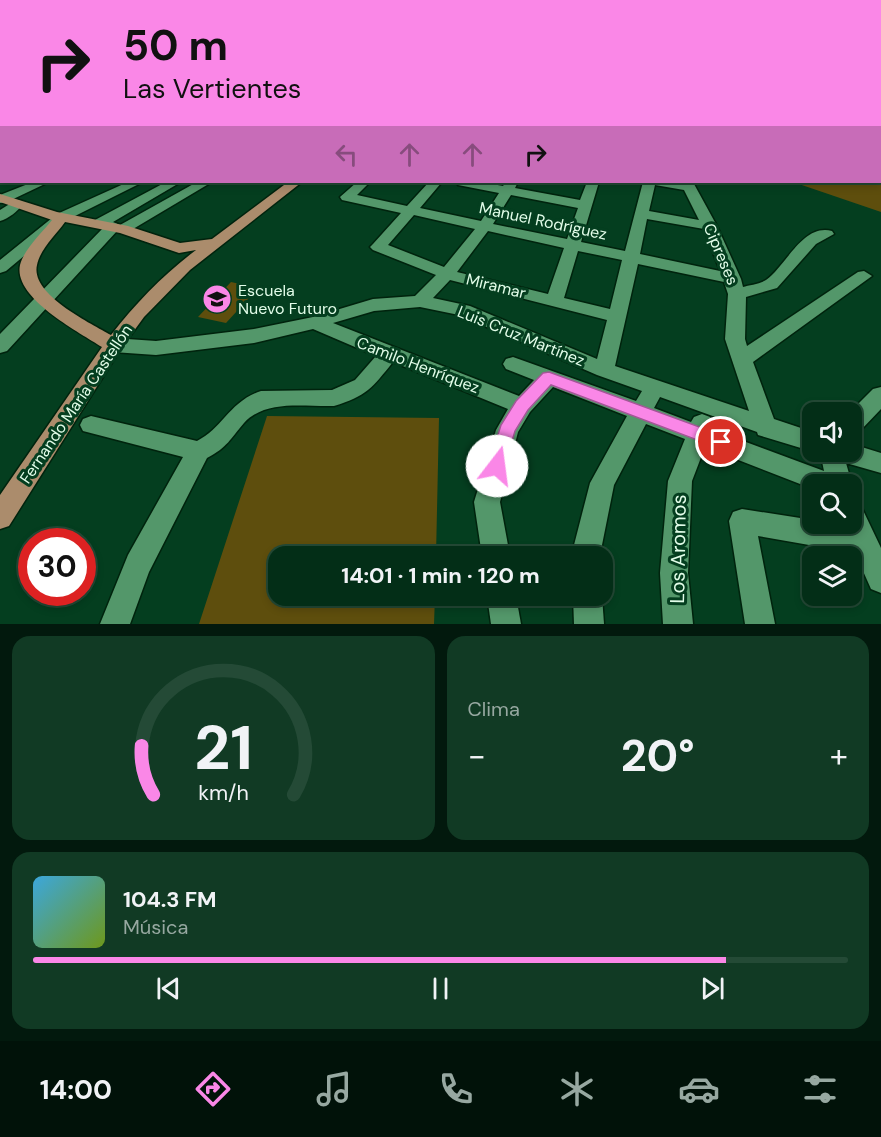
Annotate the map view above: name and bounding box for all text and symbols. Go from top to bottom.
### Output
text: 50 m [123,18,228,73]
icon: right [24,24,102,102]
text: Las Vertientes [123,71,301,106]
icon: left [330,138,363,171]
icon: ahead [393,138,426,171]
icon: ahead [456,138,489,171]
icon: right [519,138,552,171]
street label: Manuel Rodríguez [477,197,609,245]
street label: Cipreses [699,220,743,288]
street label: Miramar [464,268,528,304]
place label: Escuela Nuevo Futuro [238,280,337,319]
school or university icon: Escuela Nuevo Futuro [201,283,233,315]
street label: Luis Cruz Martínez [454,301,588,371]
street label: Fernando María Castellón [15,320,137,488]
street label: Camilo Henríquez [354,332,482,398]
map controls [802,402,862,606]
button: sound [802,402,862,462]
pin [695,416,746,467]
icon: arrive [704,425,737,458]
position arrow [465,434,529,498]
button: search [802,474,862,534]
street label: Los Aromos [664,494,692,604]
speed limit sign: 30 [18,528,96,606]
button: layers [802,546,862,606]
text: 14:01 · 1 min · 120 m [341,561,540,590]
text: Clima [468,696,520,722]
text: 21 [194,707,253,788]
text: 20° [621,726,695,785]
text: − [468,734,486,777]
text: + [830,734,848,777]
text: km/h [198,779,249,807]
text: 104.3 FM [123,885,217,914]
text: Música [123,914,188,940]
icon: previous [152,972,185,1005]
icon: pause [424,972,457,1005]
icon: next [696,972,729,1005]
icon: directions [192,1068,234,1110]
icon: music [313,1068,355,1110]
icon: phone [435,1068,477,1110]
icon: climate [556,1068,598,1110]
icon: car [678,1068,720,1110]
icon: filters [799,1068,841,1110]
text: 14:00 [40,1072,112,1107]

